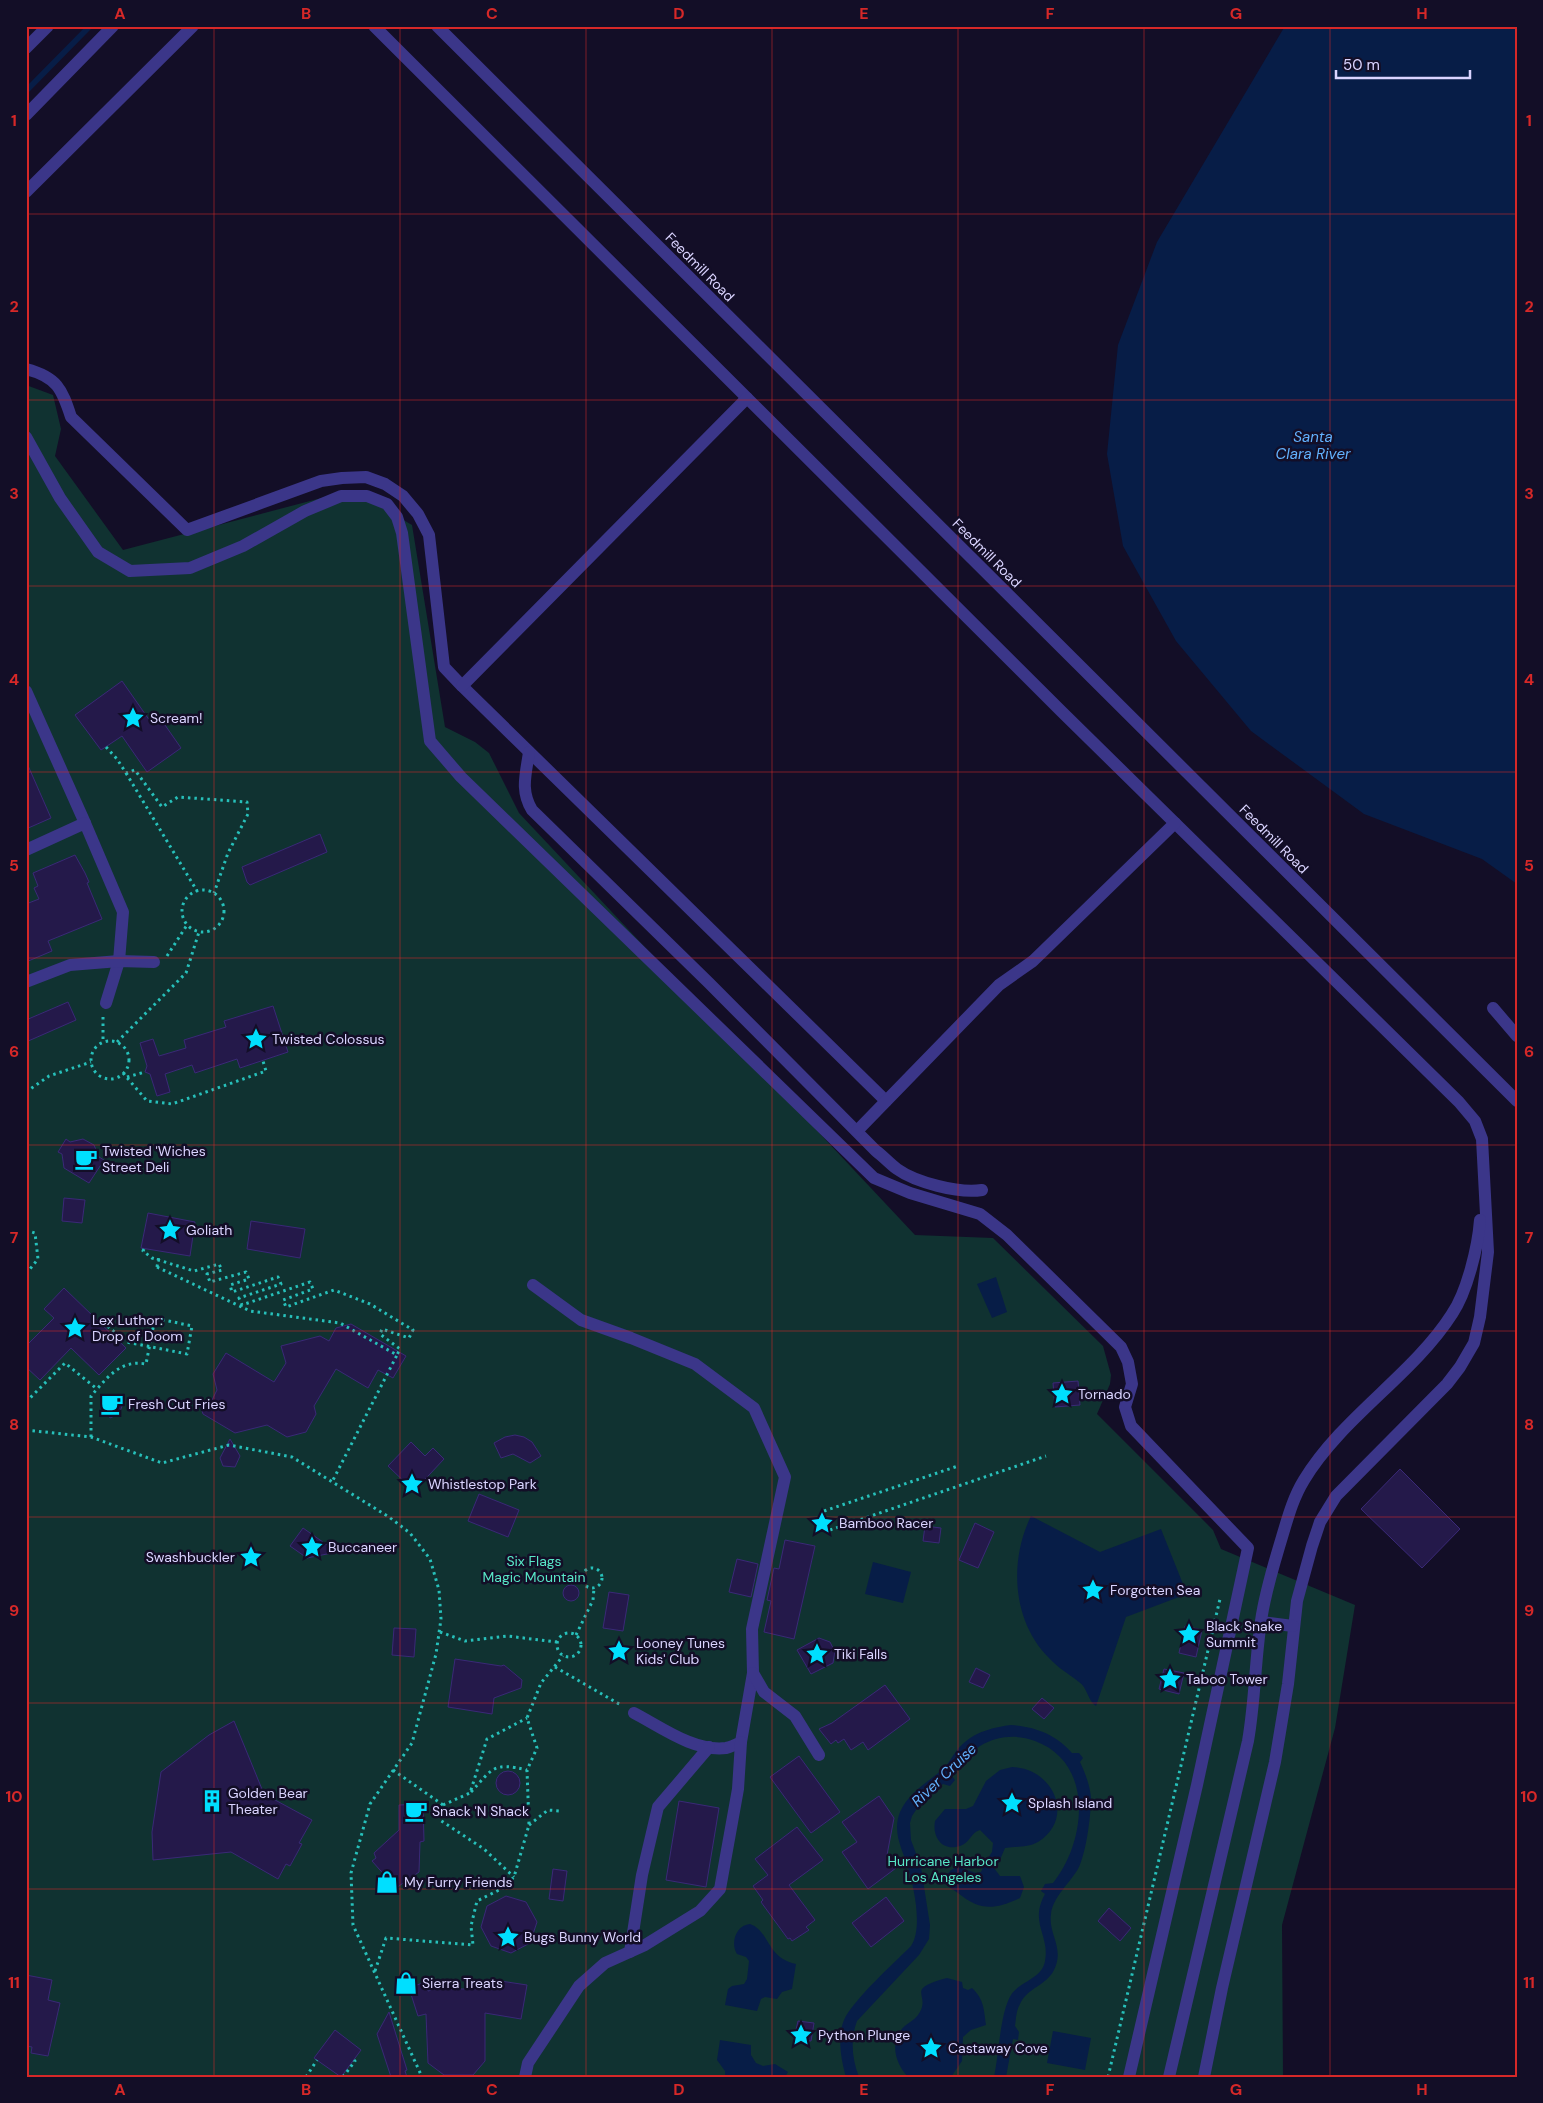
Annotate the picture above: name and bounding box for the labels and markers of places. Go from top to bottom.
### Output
place icon: Scream! [120,705,146,731]
place label: Scream! [150,709,203,727]
place icon: Twisted Colossus [243,1026,269,1052]
place label: Twisted Colossus [272,1030,385,1048]
place label: Twisted 'Wiches Street Deli [102,1142,206,1176]
cafe icon: Twisted 'Wiches Street Deli [73,1146,99,1172]
place icon: Goliath [157,1217,183,1243]
place label: Goliath [186,1221,232,1239]
place label: Lex Luthor: Drop of Doom [92,1311,183,1345]
place icon: Lex Luthor: Drop of Doom [62,1315,88,1341]
place icon: Tornado [1049,1381,1075,1407]
place label: Tornado [1078,1385,1131,1403]
cafe icon: Fresh Cut Fries [99,1391,125,1417]
place label: Fresh Cut Fries [128,1395,225,1413]
place icon: Whistlestop Park [399,1471,425,1497]
place label: Whistlestop Park [428,1475,537,1493]
place icon: Bamboo Racer [809,1510,835,1536]
place label: Bamboo Racer [839,1514,934,1532]
place icon: Buccaneer [299,1534,325,1560]
place label: Buccaneer [328,1538,397,1556]
place icon: Swashbuckler [238,1544,264,1570]
place label: Swashbuckler [146,1548,235,1566]
place icon: Forgotten Sea [1080,1577,1106,1603]
place label: Forgotten Sea [1110,1581,1200,1599]
place label: Black Snake Summit [1206,1617,1282,1651]
place icon: Black Snake Summit [1176,1621,1202,1647]
place label: Looney Tunes Kids' Club [636,1634,725,1668]
place icon: Looney Tunes Kids' Club [606,1638,632,1664]
place icon: Tiki Falls [804,1641,830,1667]
place label: Tiki Falls [834,1645,887,1663]
place icon: Taboo Tower [1157,1666,1183,1692]
place label: Taboo Tower [1186,1670,1268,1688]
place label: Golden Bear Theater [228,1784,308,1818]
building icon: Golden Bear Theater [199,1788,225,1814]
place icon: Splash Island [999,1790,1025,1816]
place label: Splash Island [1028,1794,1112,1812]
cafe icon: Snack 'N Shack [403,1798,429,1824]
place label: Snack 'N Shack [432,1802,529,1820]
shop icon: My Furry Friends [374,1869,400,1895]
place label: My Furry Friends [404,1873,513,1891]
place icon: Bugs Bunny World [495,1924,521,1950]
place label: Bugs Bunny World [524,1928,641,1946]
shop icon: Sierra Treats [393,1970,419,1996]
place label: Sierra Treats [422,1974,503,1992]
place icon: Python Plunge [788,2022,814,2048]
place label: Python Plunge [818,2026,910,2044]
place icon: Castaway Cove [918,2035,944,2061]
place label: Castaway Cove [948,2039,1048,2057]

